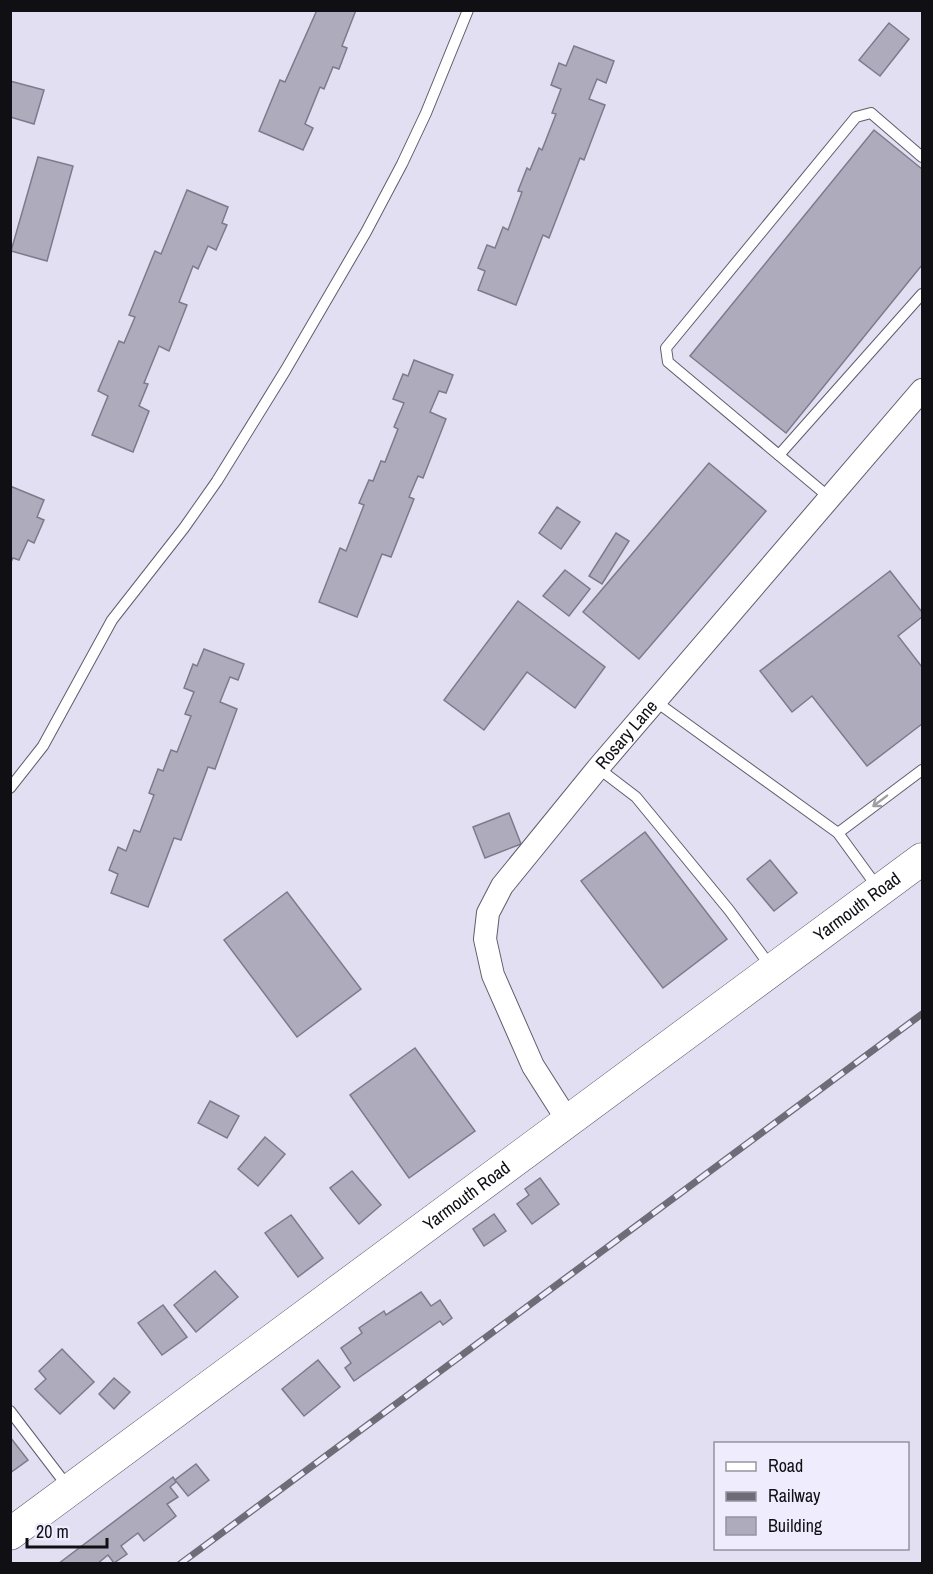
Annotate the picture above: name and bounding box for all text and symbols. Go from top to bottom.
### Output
street label: Rosary Lane [589,694,663,774]
one-way arrow [873,795,889,808]
street label: Yarmouth Road [808,866,905,947]
street label: Yarmouth Road [418,1155,515,1236]
legend [714,1442,909,1550]
text: Road [768,1453,803,1478]
text: Railway [768,1483,821,1508]
scale bar [27,1511,106,1549]
text: Building [768,1513,823,1538]
text: 20 m [36,1519,69,1544]

